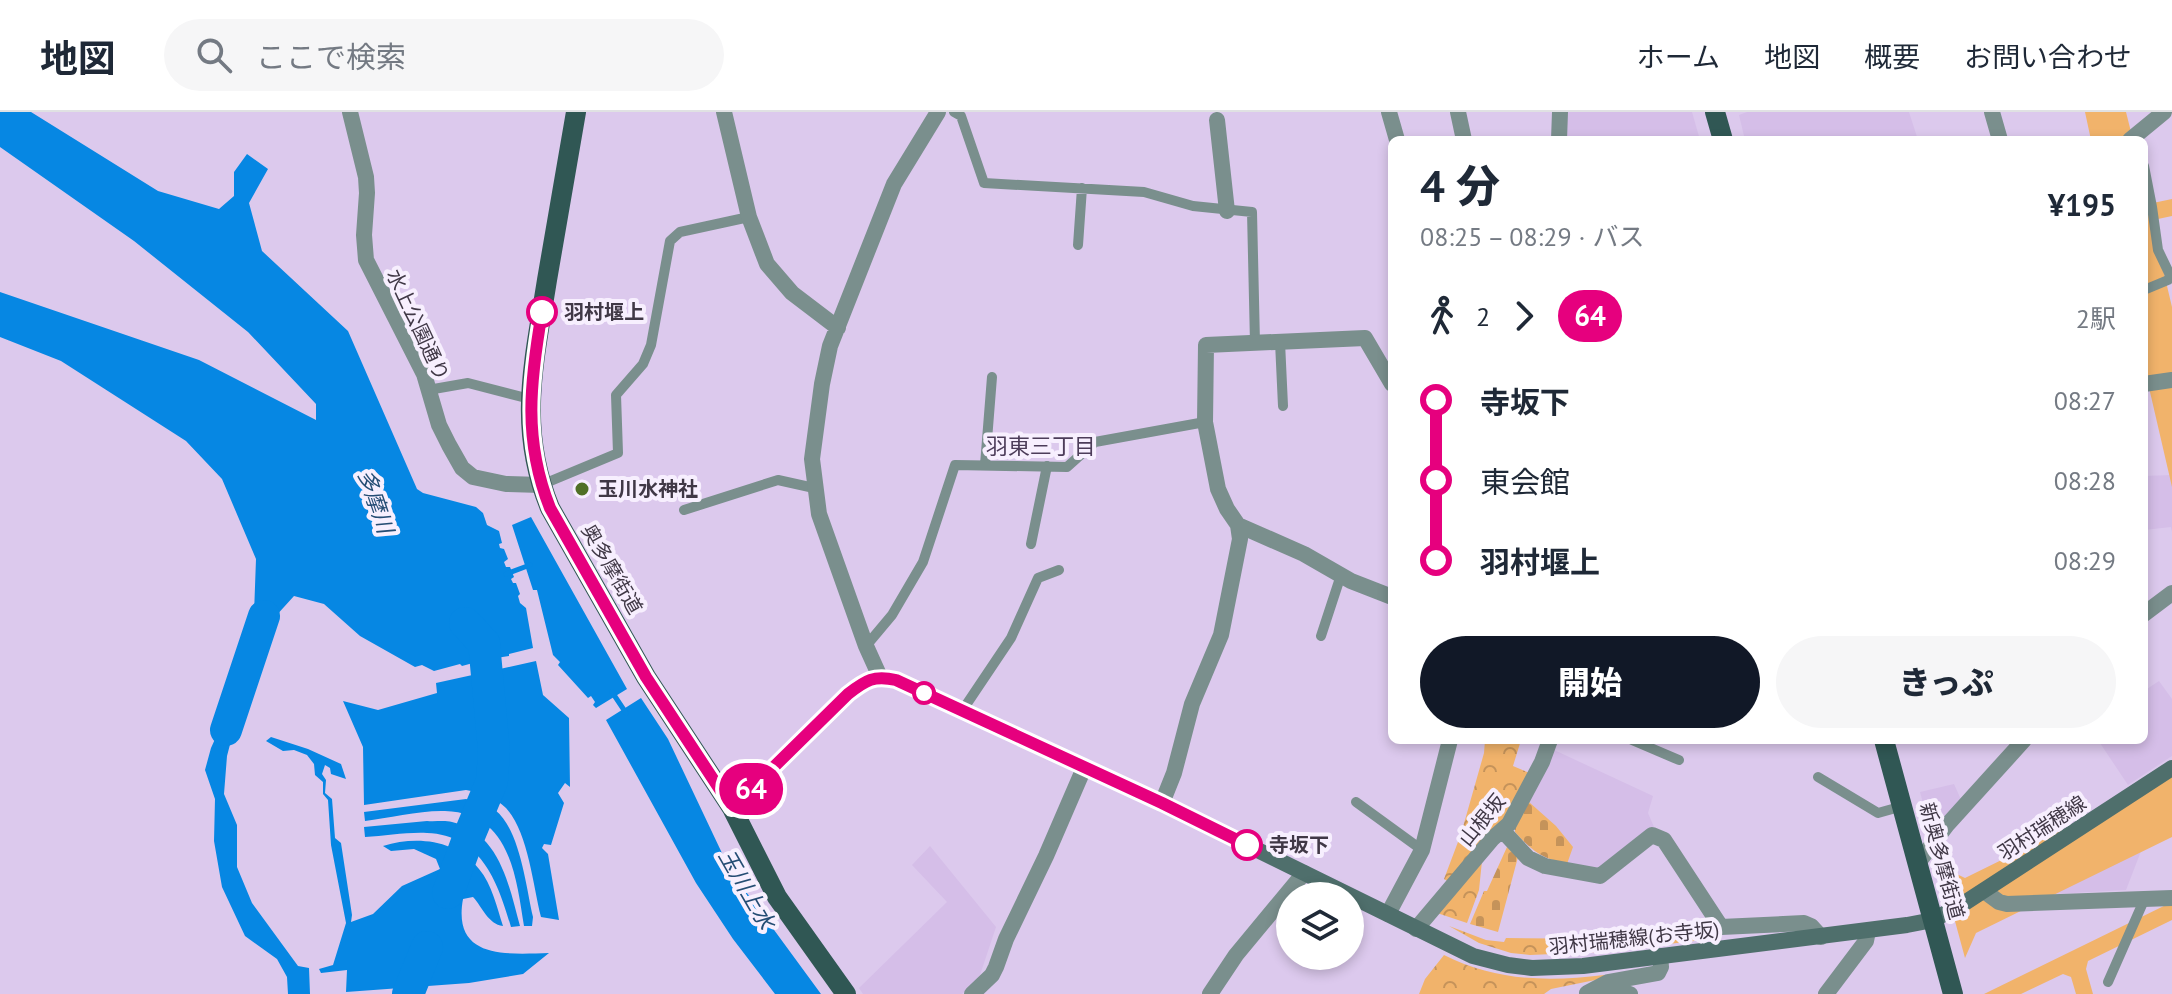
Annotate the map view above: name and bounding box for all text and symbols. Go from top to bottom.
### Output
search box [164,19,724,91]
text: 地図 [40,33,116,82]
icon: search [192,33,236,77]
text: ここで検索 [256,37,406,76]
text: ホーム [1637,38,1720,75]
text: 地図 [1764,38,1820,75]
text: 概要 [1864,38,1920,75]
text: お問い合わせ [1964,38,2132,75]
text: 4 分 [1420,157,1500,214]
text: ¥195 [2048,185,2116,224]
text: 08:25 – 08:29 · バス [1420,220,1644,253]
street label: 水上公園通り [381,265,455,385]
icon: walk [1420,294,1464,338]
icon: forward [1502,294,1546,338]
marker: 羽村堰上 [527,297,557,327]
text: 64 [1574,297,1606,334]
place label: 羽村堰上 [564,299,644,325]
text: 2 [1476,300,1490,333]
text: 2駅 [2076,302,2116,335]
text: 寺坂下 [1480,382,1570,421]
text: 08:27 [2054,384,2116,417]
district label: 羽東三丁目 [986,432,1096,460]
text: 東会館 [1480,462,1570,501]
text: 08:28 [2054,464,2116,497]
water label: 多摩川 [352,465,401,539]
place label: 玉川水神社 [598,476,698,502]
marker: 玉川水神社 [573,480,591,498]
street label: 奥多摩街道 [576,519,648,619]
text: 羽村堰上 [1480,542,1600,581]
text: 08:29 [2054,544,2116,577]
button: 開始 [1420,636,1760,728]
button: きっぷ [1776,636,2116,728]
unlabelled marker [913,682,935,704]
line badge: 64 [715,763,787,815]
text: 64 [735,770,767,807]
street label: 山根坂 [1453,789,1511,851]
street label: 羽村瑞穂線 [1993,790,2091,866]
street label: 新奥多摩街道 [1914,800,1970,922]
marker: 寺坂下 [1232,830,1262,860]
place label: 寺坂下 [1269,832,1329,858]
water label: 玉川上水 [713,844,782,936]
map controls [1276,882,1364,970]
button: layers [1276,882,1364,970]
street label: 羽村瑞穂線(お寺坂) [1548,916,1720,960]

